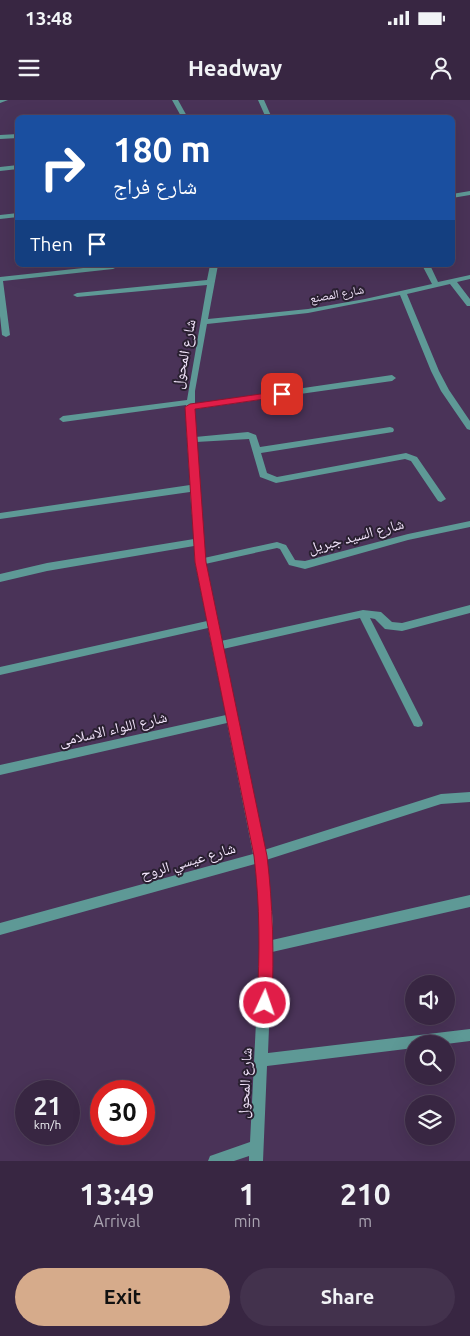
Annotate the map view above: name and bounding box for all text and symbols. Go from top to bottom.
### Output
text: 13:48 [25,7,73,29]
icon: menu [15,54,43,82]
icon: person [427,54,455,82]
text: Headway [188,55,282,80]
text: 180 m [113,129,211,169]
icon: right [30,135,95,200]
text: شارع فراج [113,173,197,198]
icon: arrive [83,230,111,258]
text: Then [30,233,73,255]
street label: شارع المصنع [309,282,365,307]
street label: شارع المحول [168,317,201,391]
pin [261,373,303,415]
icon: arrive [268,380,296,408]
street label: شارع السيد جبريل [306,515,406,558]
street label: شارع اللواء الاسلامى [57,708,169,751]
street label: شارع عيسي الروح [138,839,238,886]
map controls [405,975,455,1145]
button: sound [405,975,455,1025]
position arrow [238,976,290,1028]
button: search [405,1035,455,1085]
street label: شارع المحول [234,1047,257,1119]
speed limit sign: 30 [90,1080,155,1145]
text: 21 [33,1092,62,1120]
button: layers [405,1095,455,1145]
text: km/h [34,1118,61,1131]
text: 13:49 [79,1177,154,1211]
text: 1 [239,1177,256,1211]
text: 210 [340,1177,391,1211]
text: Arrival [94,1212,140,1230]
text: min [234,1212,261,1230]
text: m [358,1212,372,1230]
button: Exit [15,1268,230,1326]
button: Share [240,1268,455,1326]

